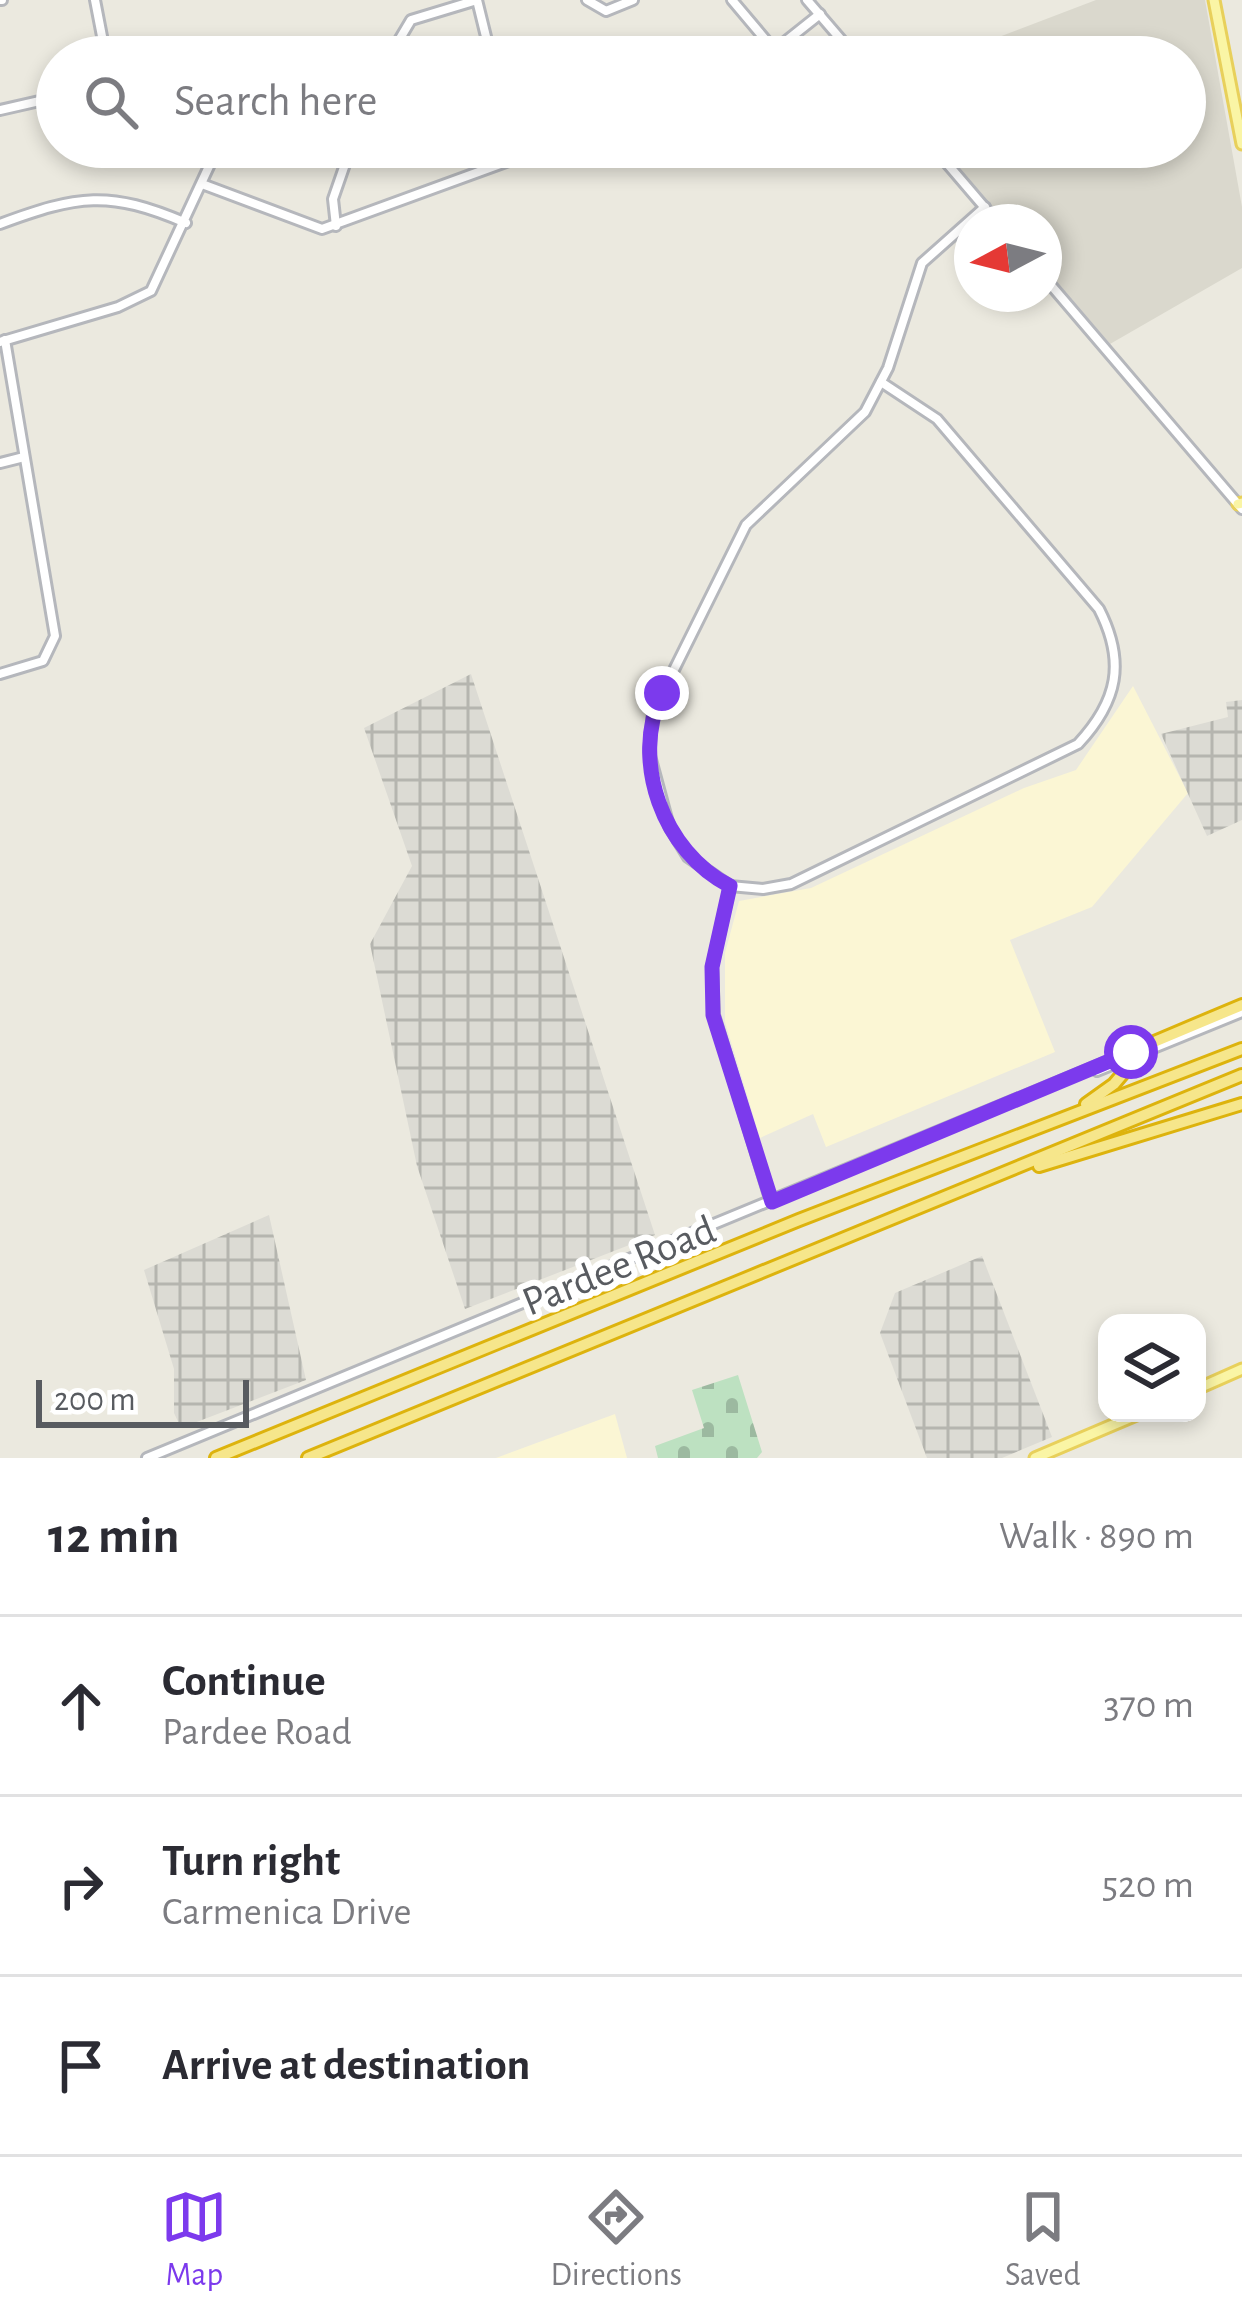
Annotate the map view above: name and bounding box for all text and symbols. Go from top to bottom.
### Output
search box [36,36,1206,168]
icon: search [78,69,144,135]
text: Search here [174,79,377,124]
north arrow [954,204,1062,312]
route end [635,666,689,720]
route start [1104,1025,1158,1079]
street label: Pardee Road [516,1208,722,1324]
map controls [1098,1314,1206,1422]
button: layers [1098,1314,1206,1422]
scale bar [36,1374,249,1427]
text: 200 m [54,1384,136,1417]
text: 12 min [48,1511,180,1562]
text: Walk · 890 m [999,1517,1194,1556]
text: Continue [162,1659,326,1704]
icon: ahead [48,1673,114,1739]
text: 370 m [1103,1686,1194,1725]
text: Pardee Road [162,1713,352,1752]
text: Turn right [162,1839,340,1884]
icon: right [48,1853,114,1919]
text: 520 m [1102,1866,1194,1905]
text: Carmenica Drive [162,1893,411,1932]
icon: arrive [48,2033,114,2099]
text: Arrive at destination [162,2043,530,2088]
tab: Map [161,2184,227,2296]
tab: Directions [550,2184,682,2296]
tab: Saved [1005,2184,1080,2296]

